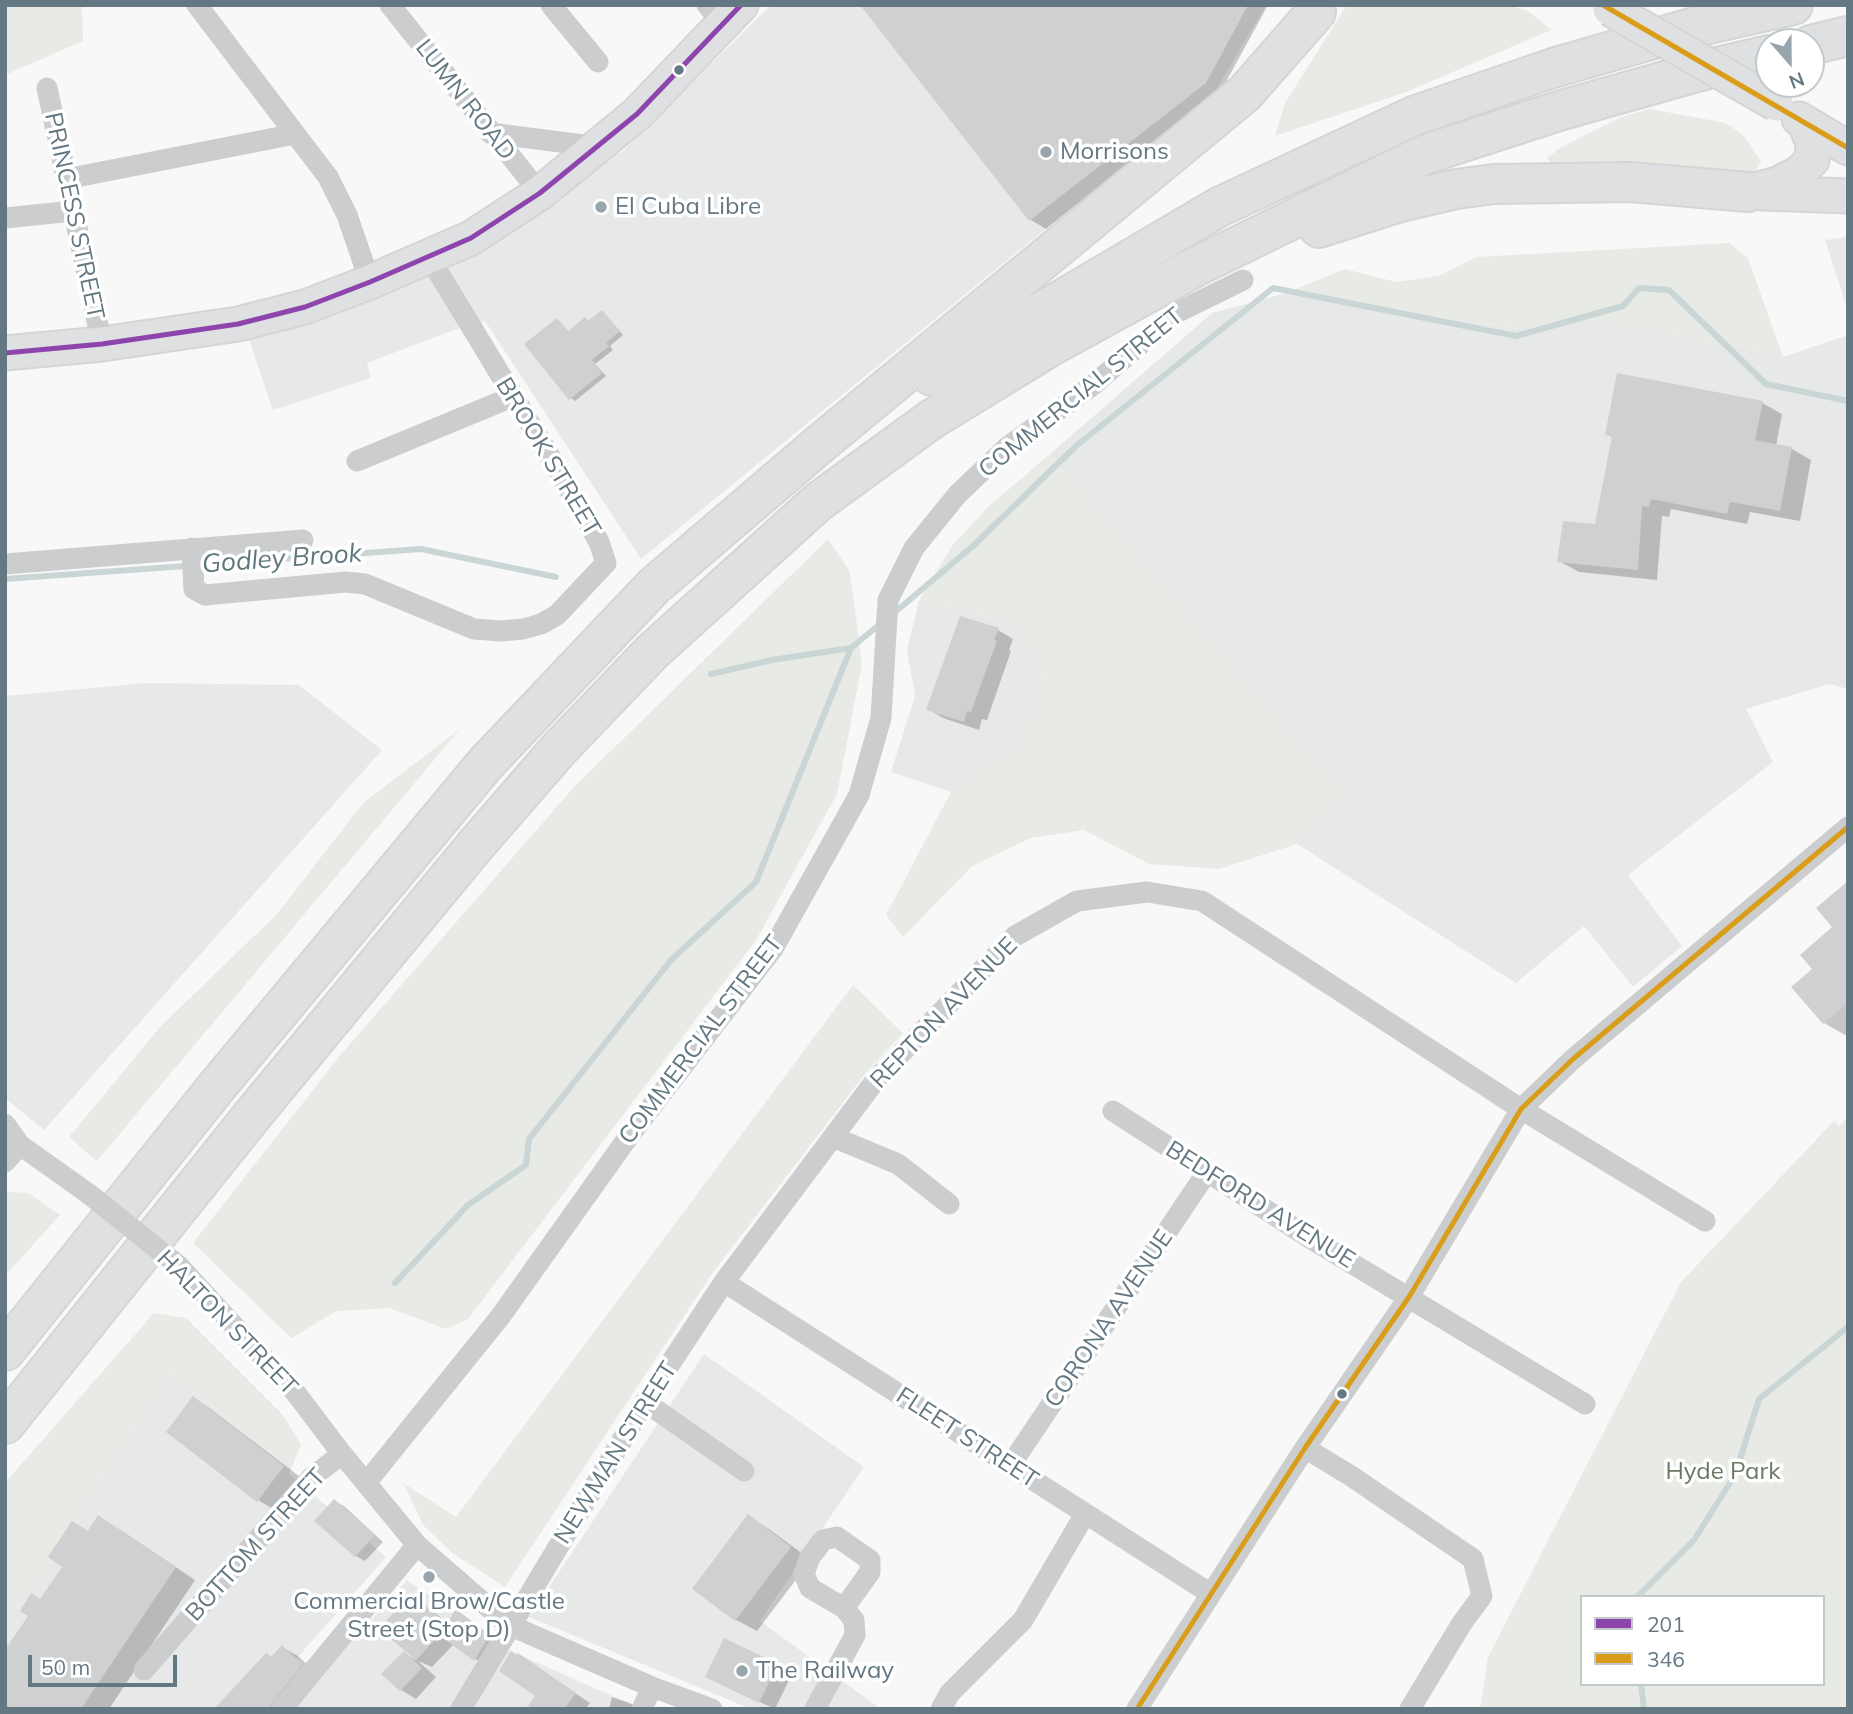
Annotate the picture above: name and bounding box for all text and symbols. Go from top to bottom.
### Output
north arrow [1755,28,1825,98]
street label: LUMN ROAD [409,34,521,166]
unlabelled marker [672,63,686,77]
text: N [1786,67,1808,95]
street label: PRINCESS STREET [38,110,110,322]
place label: Morrisons [1060,138,1169,166]
marker: Morrisons [1038,144,1054,160]
place label: El Cuba Libre [615,193,761,221]
marker: El Cuba Libre [593,199,609,215]
street label: COMMERCIAL STREET [973,302,1189,484]
street label: BROOK STREET [489,373,607,541]
water label: Godley Brook [201,538,363,580]
street label: COMMERCIAL STREET [613,930,789,1150]
street label: REPTON AVENUE [865,931,1023,1095]
street label: BEDFORD AVENUE [1160,1135,1360,1275]
street label: CORONA AVENUE [1039,1225,1179,1413]
street label: HALTON STREET [151,1245,303,1401]
street label: NEWMAN STREET [548,1357,684,1549]
street label: FLEET STREET [891,1381,1043,1495]
unlabelled marker [1335,1387,1349,1401]
park label: Hyde Park [1665,1458,1781,1486]
street label: BOTTOM STREET [180,1463,332,1627]
marker: Commercial Brow/Castle Street (Stop D) [421,1569,437,1585]
place label: Commercial Brow/Castle Street (Stop D) [293,1588,565,1644]
legend [1580,1595,1825,1686]
text: 201 [1647,1611,1685,1637]
scale bar [32,1640,180,1684]
text: 346 [1647,1646,1685,1672]
text: 50 m [41,1654,90,1680]
place label: The Railway [756,1657,894,1685]
marker: The Railway [734,1663,750,1679]

